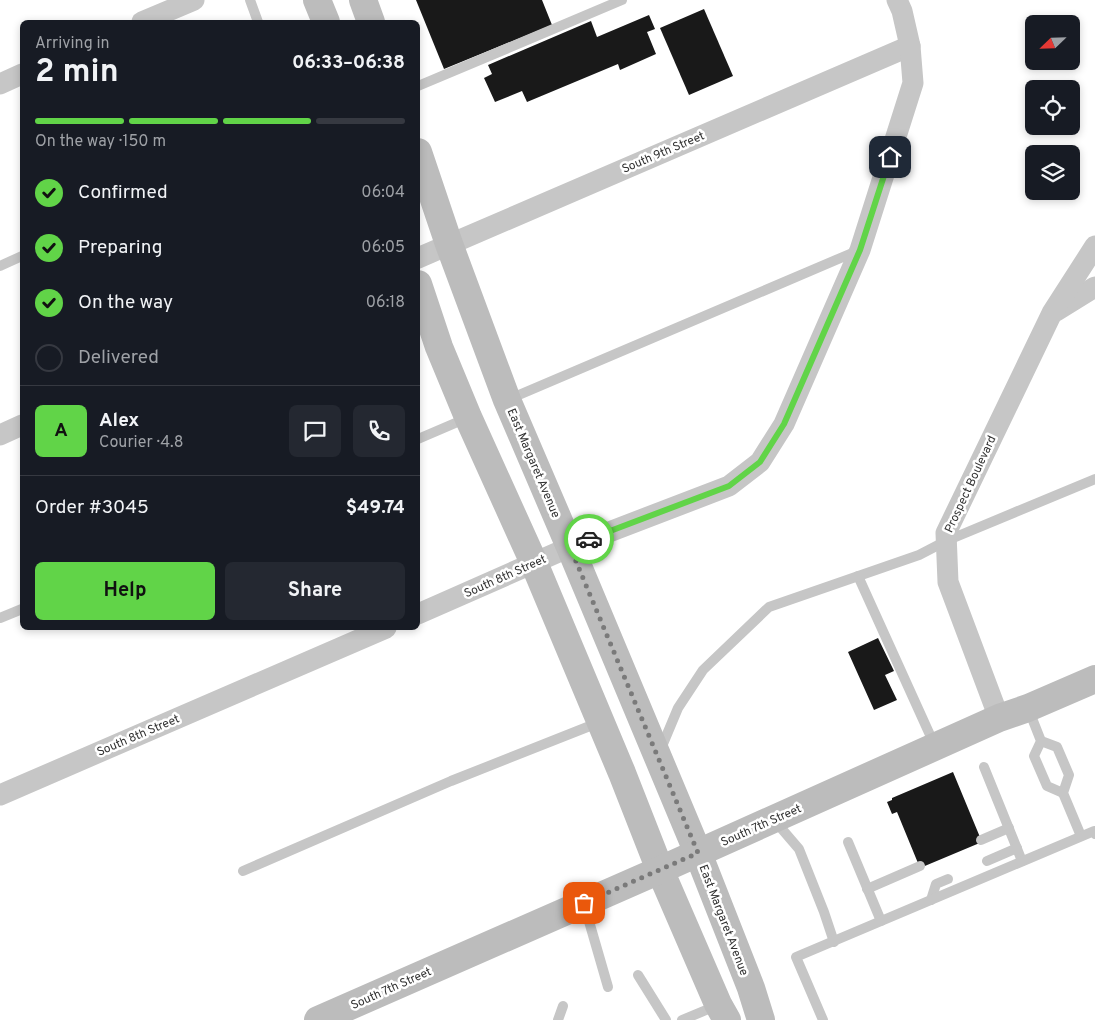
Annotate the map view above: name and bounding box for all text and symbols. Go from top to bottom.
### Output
north arrow [1025,15,1080,70]
map controls [1025,15,1080,200]
text: Arriving in [35,34,110,54]
text: 06:33–06:38 [292,51,405,75]
text: 2 min [35,53,119,93]
button: locate [1025,80,1080,135]
street label: South 9th Street [620,128,707,178]
text: On the way · 150 m [35,132,166,152]
pin [869,136,911,178]
icon: home [876,143,904,171]
button: layers [1025,145,1080,200]
icon: check [35,179,63,207]
text: Confirmed [78,181,168,205]
text: 06:04 [361,183,405,203]
icon: check [35,234,63,262]
text: Preparing [78,236,162,260]
text: 06:05 [361,238,405,258]
icon: check [35,289,63,317]
text: On the way [78,291,173,315]
text: 06:18 [366,293,405,313]
text: Delivered [78,346,159,370]
button: chat [289,405,341,457]
button: phone [353,405,405,457]
street label: East Margaret Avenue [503,406,563,521]
text: Alex [99,409,139,433]
text: A [54,419,68,443]
text: Courier · 4.8 [99,433,183,453]
street label: Prospect Boulevard [941,433,1000,536]
text: Order #3045 [35,496,149,520]
text: $49.74 [346,496,405,520]
courier [564,514,614,564]
icon: car [575,525,603,553]
street label: South 8th Street [462,552,549,602]
button: Help [35,562,215,620]
button: Share [225,562,405,620]
street label: South 8th Street [95,711,182,761]
street label: South 7th Street [719,801,804,851]
street label: East Margaret Avenue [695,863,752,978]
pin [563,882,605,924]
icon: bag [570,889,598,917]
street label: South 7th Street [349,964,434,1014]

